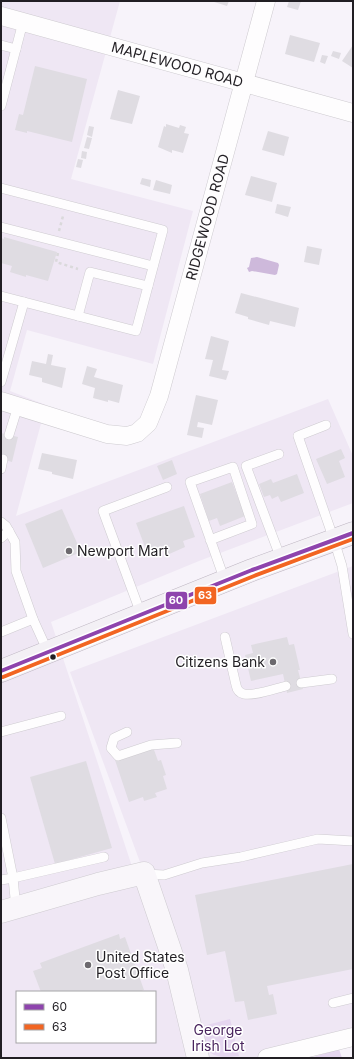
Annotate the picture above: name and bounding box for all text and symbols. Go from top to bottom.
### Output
street label: MAPLEWOOD ROAD [110,38,245,90]
street label: RIDGEWOOD ROAD [182,152,232,282]
place label: Newport Mart [77,542,169,559]
marker: Newport Mart [64,546,74,556]
line badge: 63 [194,586,217,605]
text: 63 [198,588,212,602]
line badge: 60 [165,591,188,610]
text: 60 [169,593,183,607]
unlabelled marker [48,652,58,662]
place label: Citizens Bank [175,653,265,670]
marker: Citizens Bank [268,657,278,667]
place label: United States Post Office [96,948,185,981]
marker: United States Post Office [83,960,93,970]
legend [16,991,156,1043]
text: 60 [52,999,67,1014]
text: 63 [52,1019,67,1034]
park label: George Irish Lot [191,1021,245,1054]

